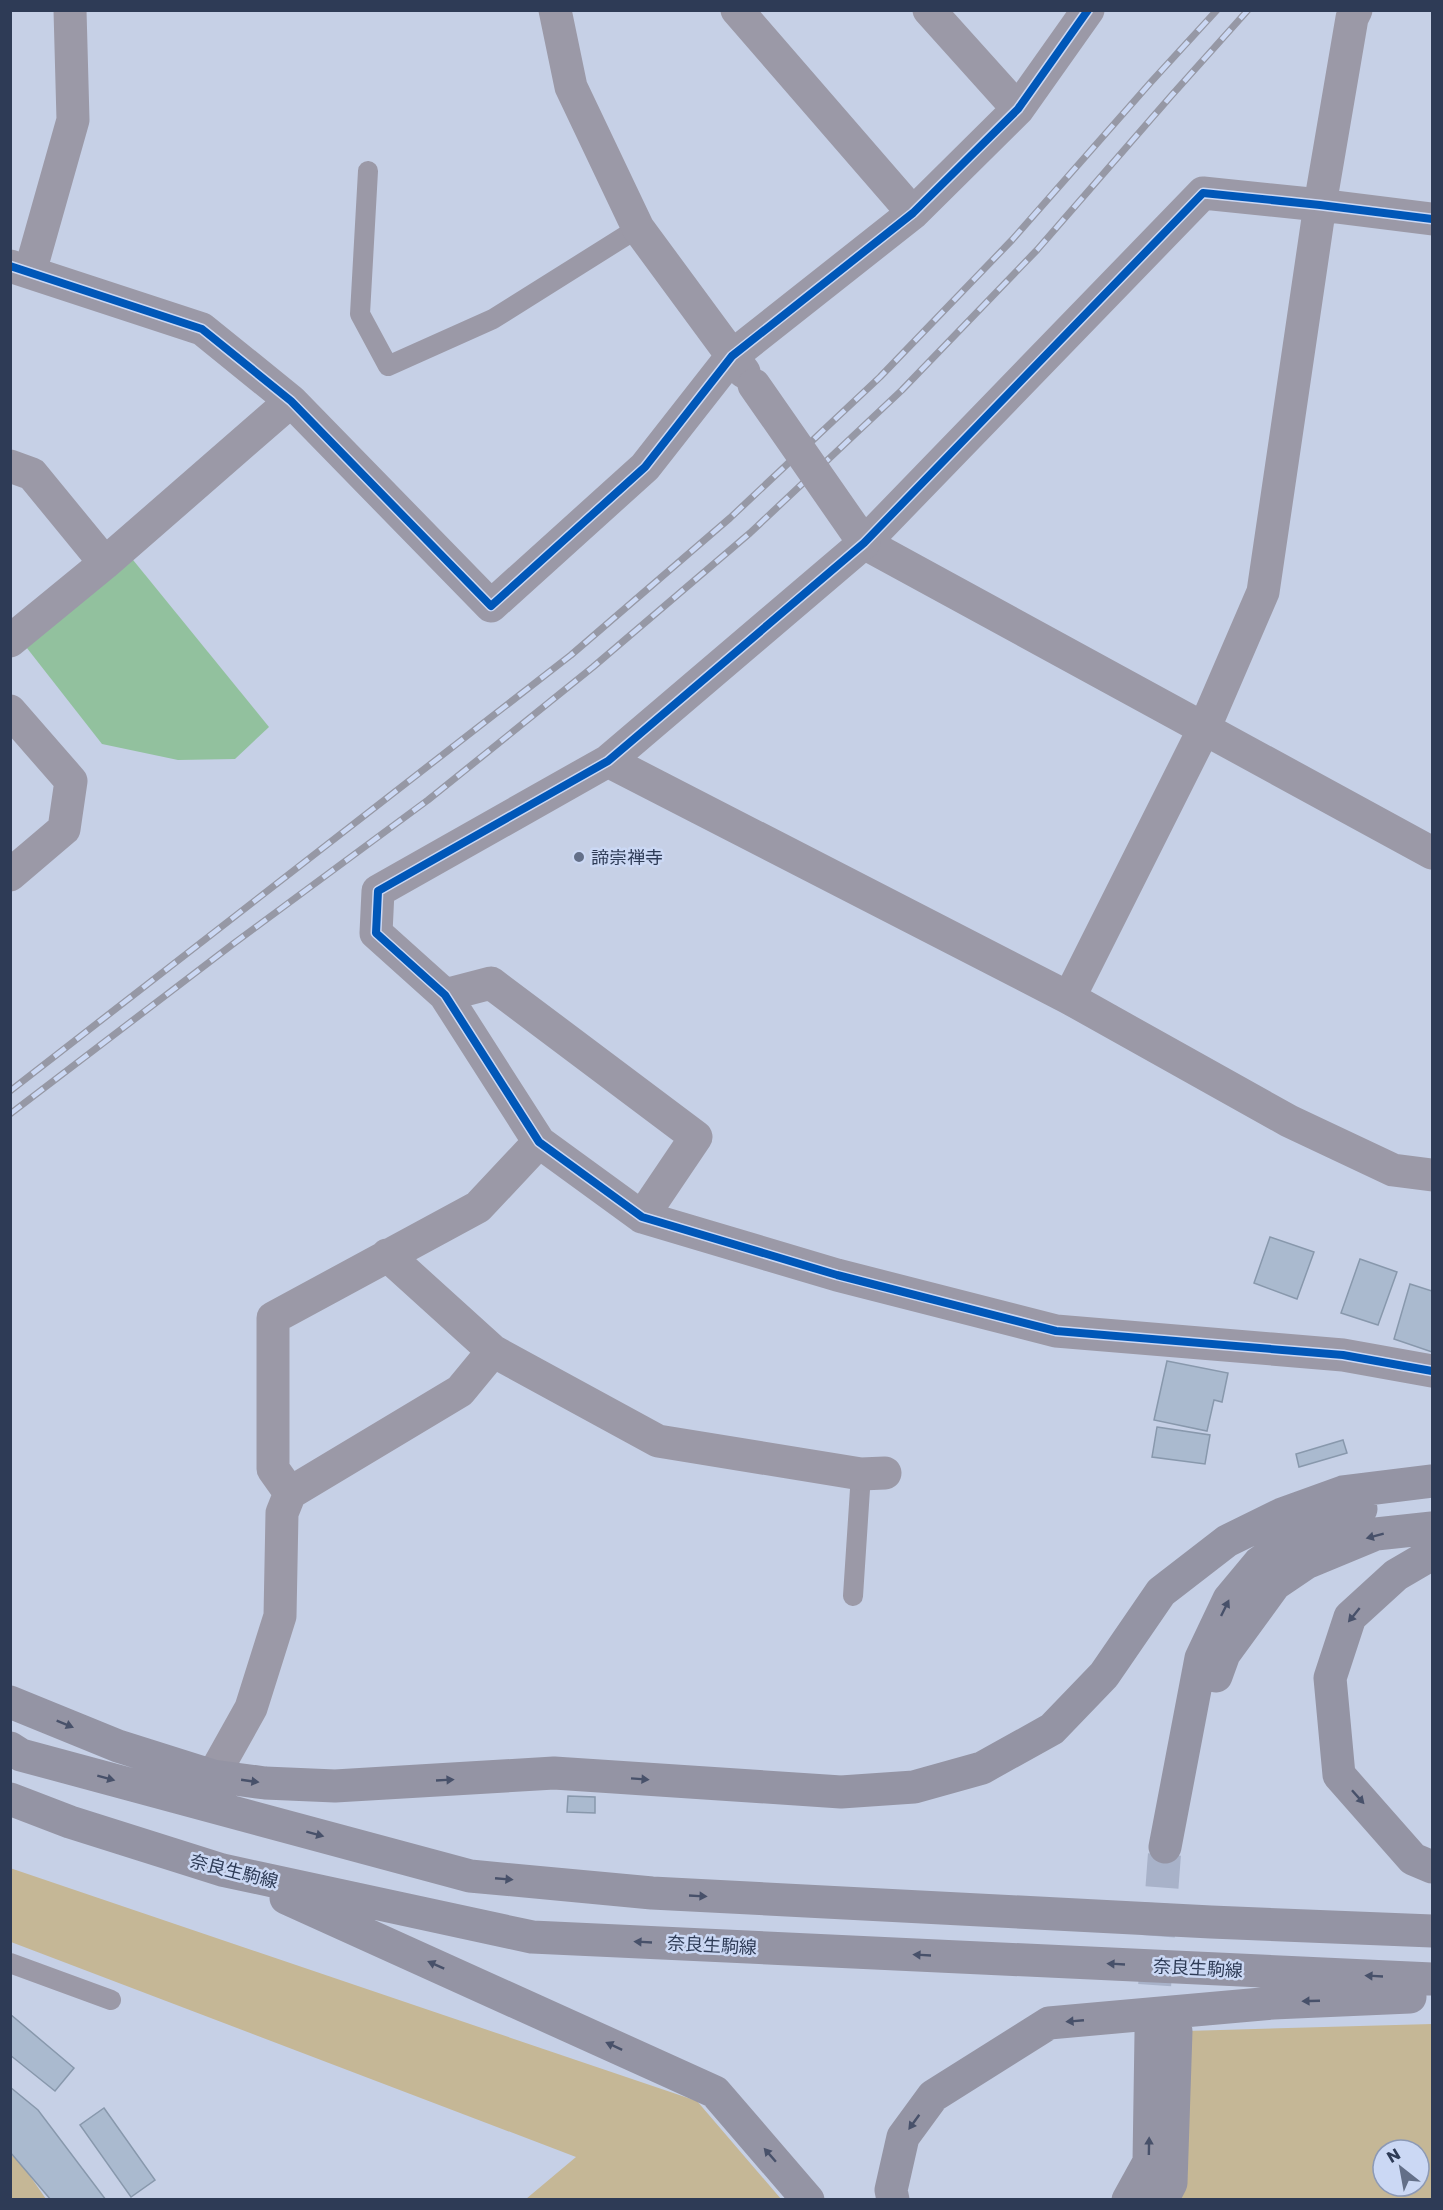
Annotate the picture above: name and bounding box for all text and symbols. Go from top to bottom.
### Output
place label: 諦崇禅寺 [591,845,663,870]
marker: 諦崇禅寺 [572,850,586,864]
one-way arrow [1366,1532,1384,1541]
one-way arrow [1220,1600,1229,1617]
one-way arrow [1348,1607,1361,1623]
one-way arrow [56,1719,74,1729]
one-way arrow [97,1773,115,1783]
one-way arrow [630,1774,649,1783]
one-way arrow [435,1775,454,1784]
one-way arrow [241,1777,260,1786]
one-way arrow [1351,1789,1364,1804]
one-way arrow [306,1830,324,1839]
street label: 奈良生駒線 [187,1848,281,1894]
one-way arrow [495,1874,514,1884]
one-way arrow [689,1891,708,1900]
street label: 奈良生駒線 [666,1930,758,1960]
one-way arrow [633,1938,652,1947]
one-way arrow [912,1951,931,1960]
street label: 奈良生駒線 [1152,1953,1244,1983]
one-way arrow [427,1960,445,1970]
one-way arrow [1107,1960,1126,1969]
one-way arrow [1365,1972,1384,1981]
one-way arrow [1302,1996,1321,2006]
one-way arrow [1065,2016,1084,2026]
one-way arrow [605,2041,622,2050]
one-way arrow [908,2113,920,2129]
one-way arrow [1144,2137,1154,2156]
north arrow [1371,2138,1431,2198]
text: N [1382,2143,1405,2169]
one-way arrow [764,2148,777,2163]

